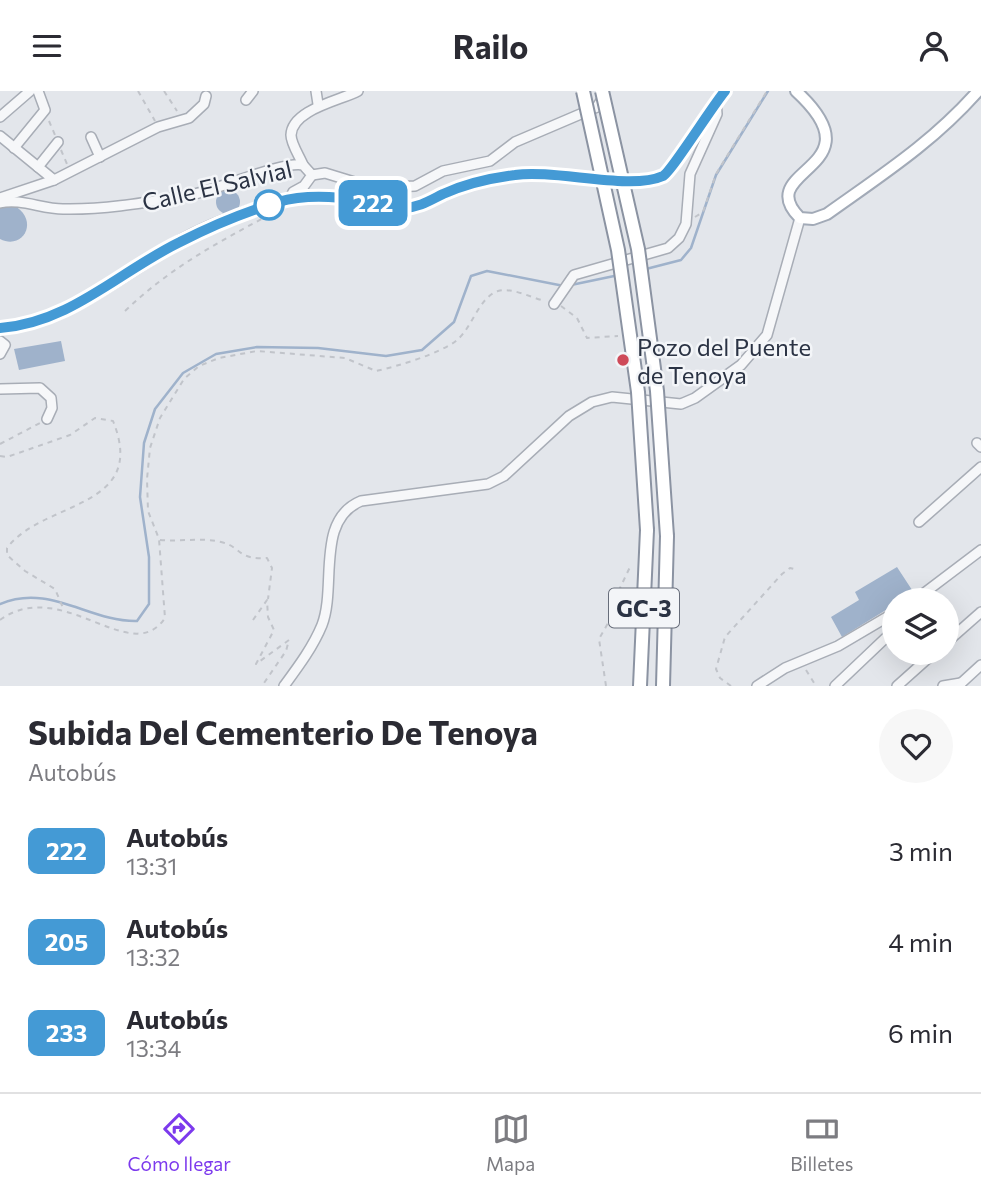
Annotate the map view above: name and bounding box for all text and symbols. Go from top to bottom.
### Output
text: Railo [453,26,528,66]
icon: menu [28,27,66,65]
icon: person [915,27,953,65]
street label: Calle El Salvial [139,154,295,216]
line badge: 222 [333,180,413,226]
text: 222 [353,188,393,217]
unlabelled marker [254,190,284,220]
place label: Pozo del Puente de Tenoya [637,332,811,389]
marker: Pozo del Puente de Tenoya [615,352,631,368]
map controls [882,588,959,665]
button: layers [882,588,959,665]
road number: GC-3 [609,589,679,628]
button: heart [879,709,953,783]
text: Subida Del Cementerio De Tenoya [28,711,538,752]
text: Autobús [28,758,116,786]
text: Autobús [126,821,228,852]
text: 3 min [889,835,953,866]
text: 222 [46,836,87,865]
text: 13:31 [126,852,177,880]
text: Autobús [126,912,228,943]
text: 4 min [888,926,953,957]
text: 205 [45,927,88,956]
text: 13:32 [126,943,180,971]
text: Autobús [126,1003,228,1034]
text: 6 min [888,1017,953,1048]
text: 233 [46,1018,87,1047]
text: 13:34 [126,1034,181,1062]
tab: Cómo llegar [128,1110,231,1175]
tab: Mapa [486,1110,535,1175]
tab: Billetes [790,1110,853,1175]

